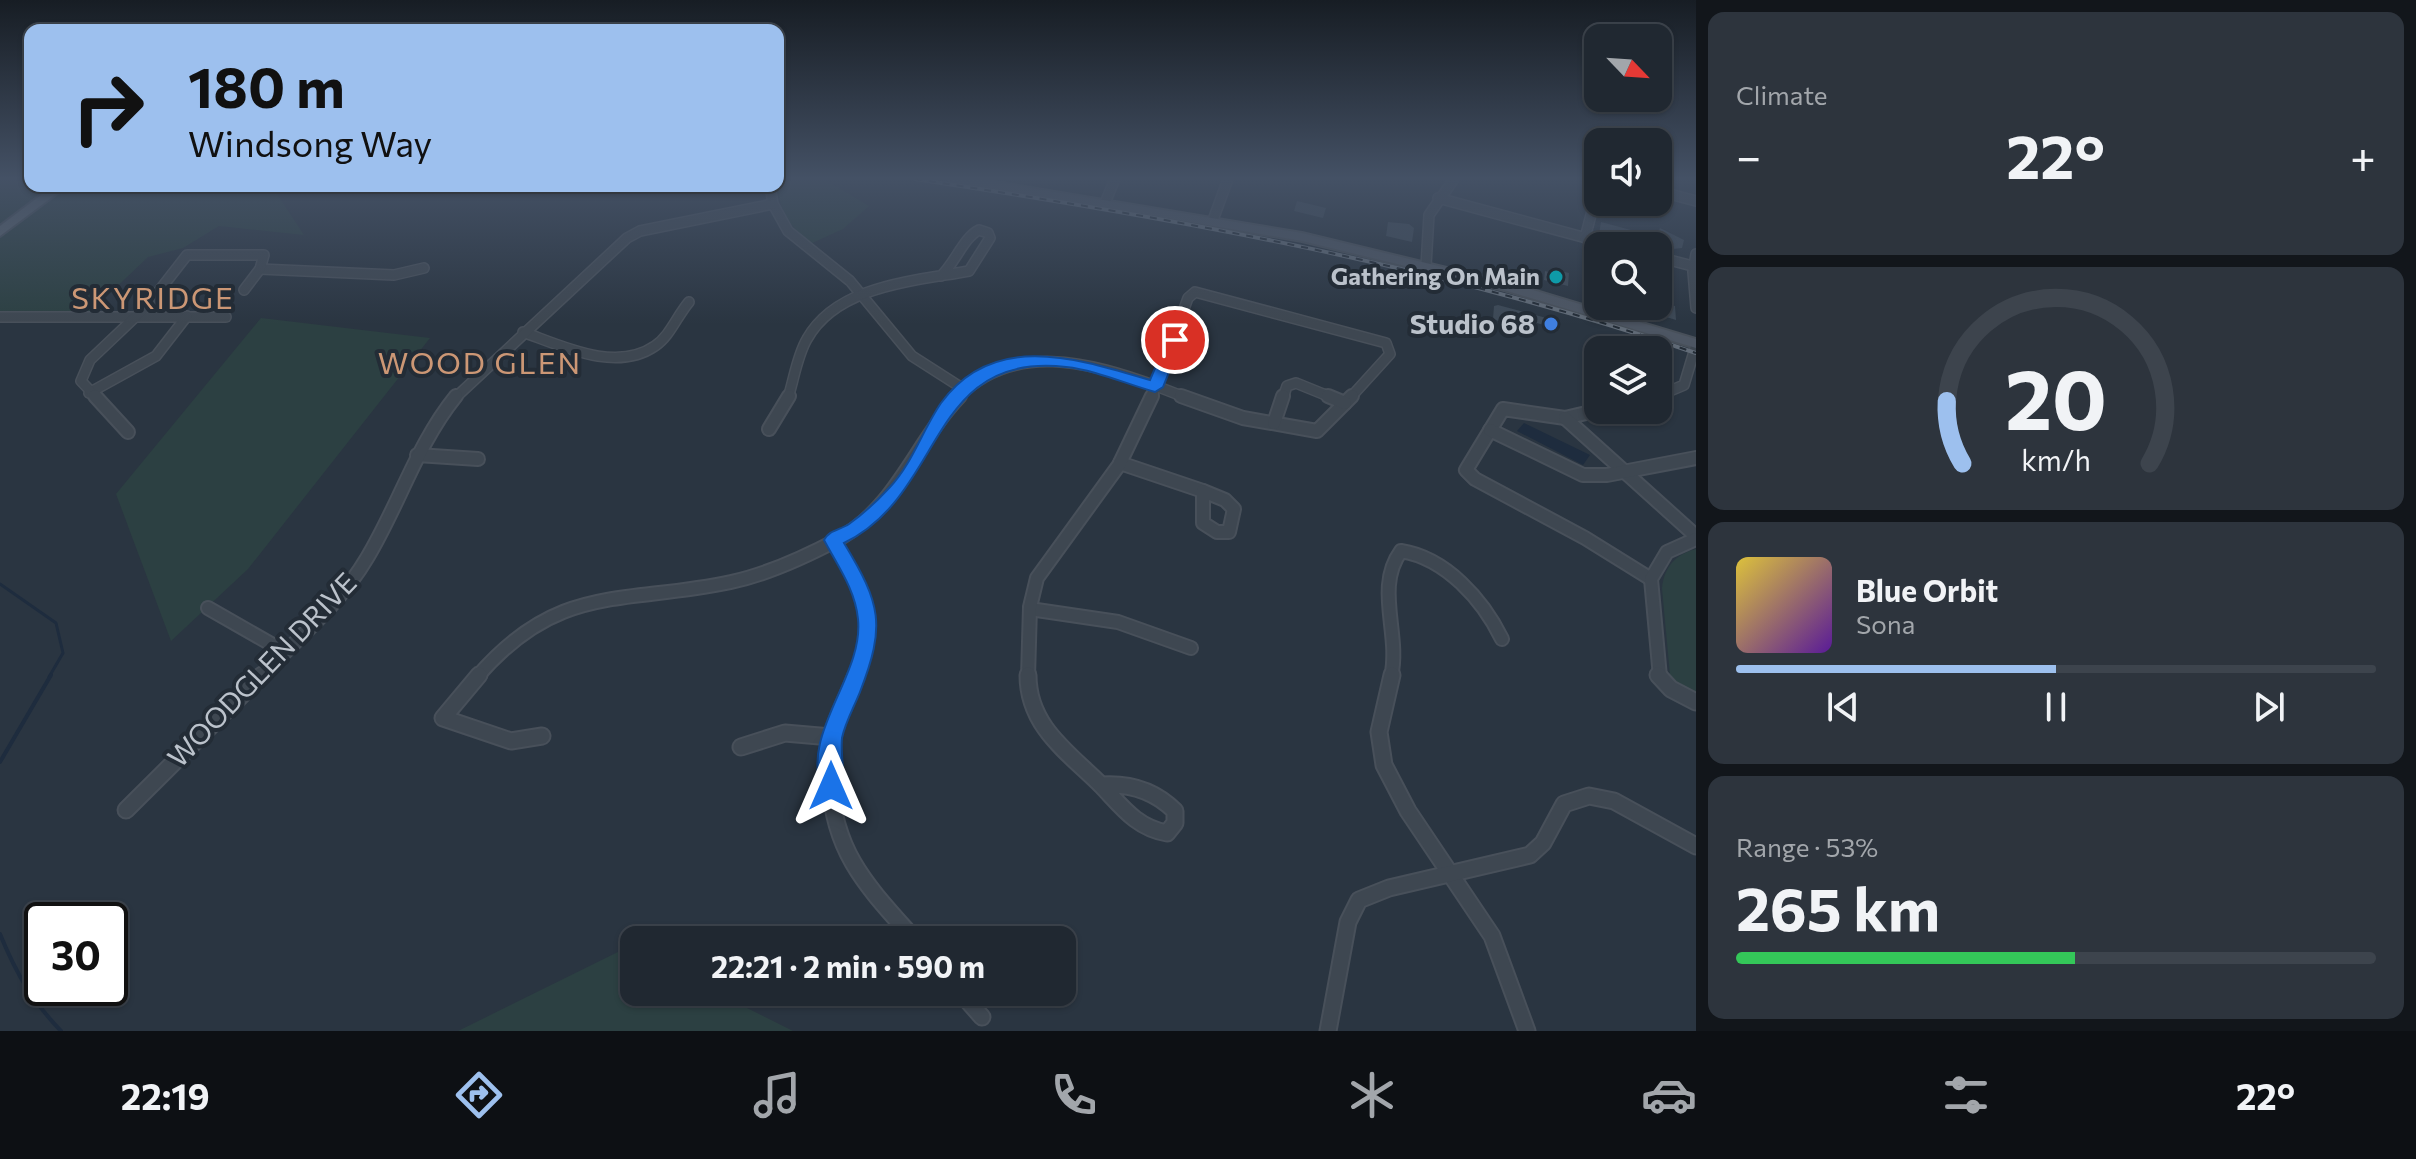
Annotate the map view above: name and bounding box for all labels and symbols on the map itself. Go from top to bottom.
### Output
north arrow [1584,24,1672,112]
place label: Gathering On Main [1331,261,1540,290]
marker: Gathering On Main [1547,268,1565,286]
district label: SKYRIDGE [71,278,235,315]
pin [1141,306,1209,374]
place label: Studio 68 [1410,306,1535,340]
marker: Studio 68 [1542,315,1560,333]
district label: WOOD GLEN [378,343,582,380]
street label: WOODGLEN DRIVE [160,565,363,774]
position arrow [789,744,873,828]
speed limit sign: 30 [24,902,128,1006]

